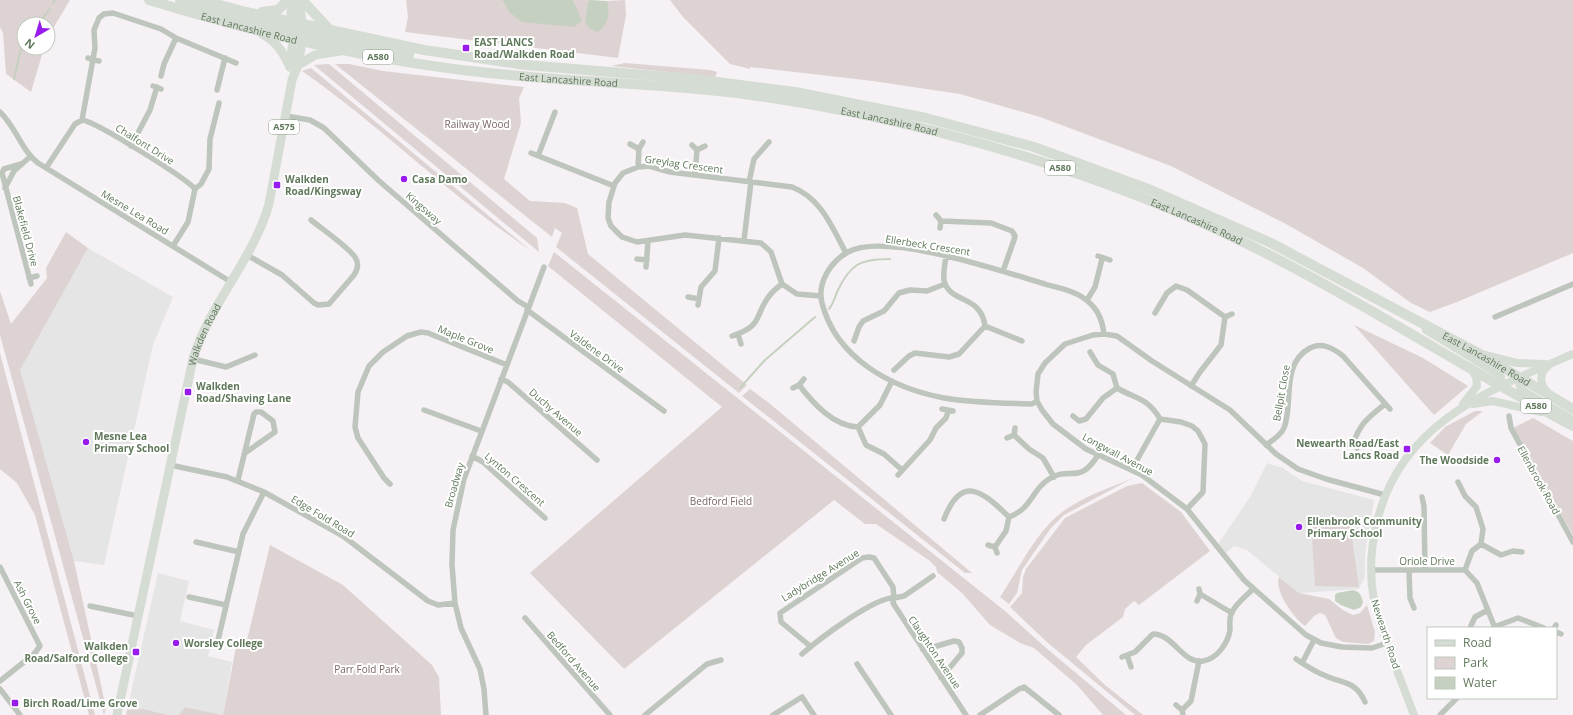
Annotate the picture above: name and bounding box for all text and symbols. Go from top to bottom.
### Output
street label: East Lancashire Road [199,9,299,47]
north arrow [16,16,56,56]
place label: EAST LANCS Road/Walkden Road [474,35,575,61]
text: N [21,36,38,53]
marker: EAST LANCS Road/Walkden Road [461,43,471,53]
road number: A580 [363,50,393,64]
street label: East Lancashire Road [518,69,618,90]
street label: East Lancashire Road [840,103,939,139]
park label: Railway Wood [444,117,510,131]
street label: Chalfont Drive [113,120,177,168]
road number: A575 [269,120,299,134]
street label: Greylag Crescent [644,152,724,176]
road number: A580 [1045,161,1075,175]
place label: Walkden Road/Kingsway [285,172,362,198]
place label: Casa Damo [412,172,467,186]
marker: Casa Damo [399,174,409,184]
marker: Walkden Road/Kingsway [272,180,282,190]
street label: Mesne Lea Road [99,186,171,238]
street label: Kingsway [403,189,446,228]
street label: Blakefield Drive [10,194,42,268]
street label: East Lancashire Road [1149,195,1245,248]
street label: Ellerbeck Crescent [885,231,972,259]
street label: Walkden Road [185,301,224,367]
street label: Maple Grove [436,321,497,357]
street label: Valdene Drive [567,326,628,376]
street label: East Lancashire Road [1440,328,1533,389]
street label: Bellpit Close [1269,363,1293,422]
place label: Walkden Road/Shaving Lane [196,379,291,405]
street label: Duchy Avenue [526,385,586,439]
marker: Walkden Road/Shaving Lane [183,387,193,397]
road number: A580 [1521,399,1551,413]
place label: Mesne Lea Primary School [94,429,169,455]
street label: Longwall Avenue [1080,429,1156,479]
place label: Newearth Road/East Lancs Road [1296,436,1400,462]
marker: Mesne Lea Primary School [81,437,91,447]
street label: Ellenbrook Road [1514,443,1564,517]
marker: Newearth Road/East Lancs Road [1402,444,1412,454]
street label: Lynton Crescent [482,449,548,509]
place label: The Woodside [1419,453,1489,467]
marker: The Woodside [1492,455,1502,465]
street label: Broadway [441,460,467,509]
street label: Edge Fold Road [289,492,357,540]
park label: Bedford Field [690,494,752,508]
place label: Ellenbrook Community Primary School [1307,514,1422,540]
marker: Ellenbrook Community Primary School [1294,522,1304,532]
street label: Ladybridge Avenue [778,545,862,605]
street label: Oriole Drive [1399,554,1455,568]
street label: Ash Grove [11,578,45,627]
street label: Newearth Road [1368,597,1404,671]
street label: Claughton Avenue [905,613,965,692]
legend [1427,627,1557,699]
street label: Bedford Avenue [544,628,604,694]
text: Road [1463,634,1492,651]
place label: Worsley College [184,636,263,650]
marker: Worsley College [171,638,181,648]
place label: Walkden Road/Salford College [24,639,128,665]
marker: Walkden Road/Salford College [131,647,141,657]
text: Park [1463,654,1489,671]
park label: Parr Fold Park [334,662,401,676]
text: Water [1463,674,1497,691]
place label: Birch Road/Lime Grove [23,696,138,710]
marker: Birch Road/Lime Grove [10,698,20,708]

